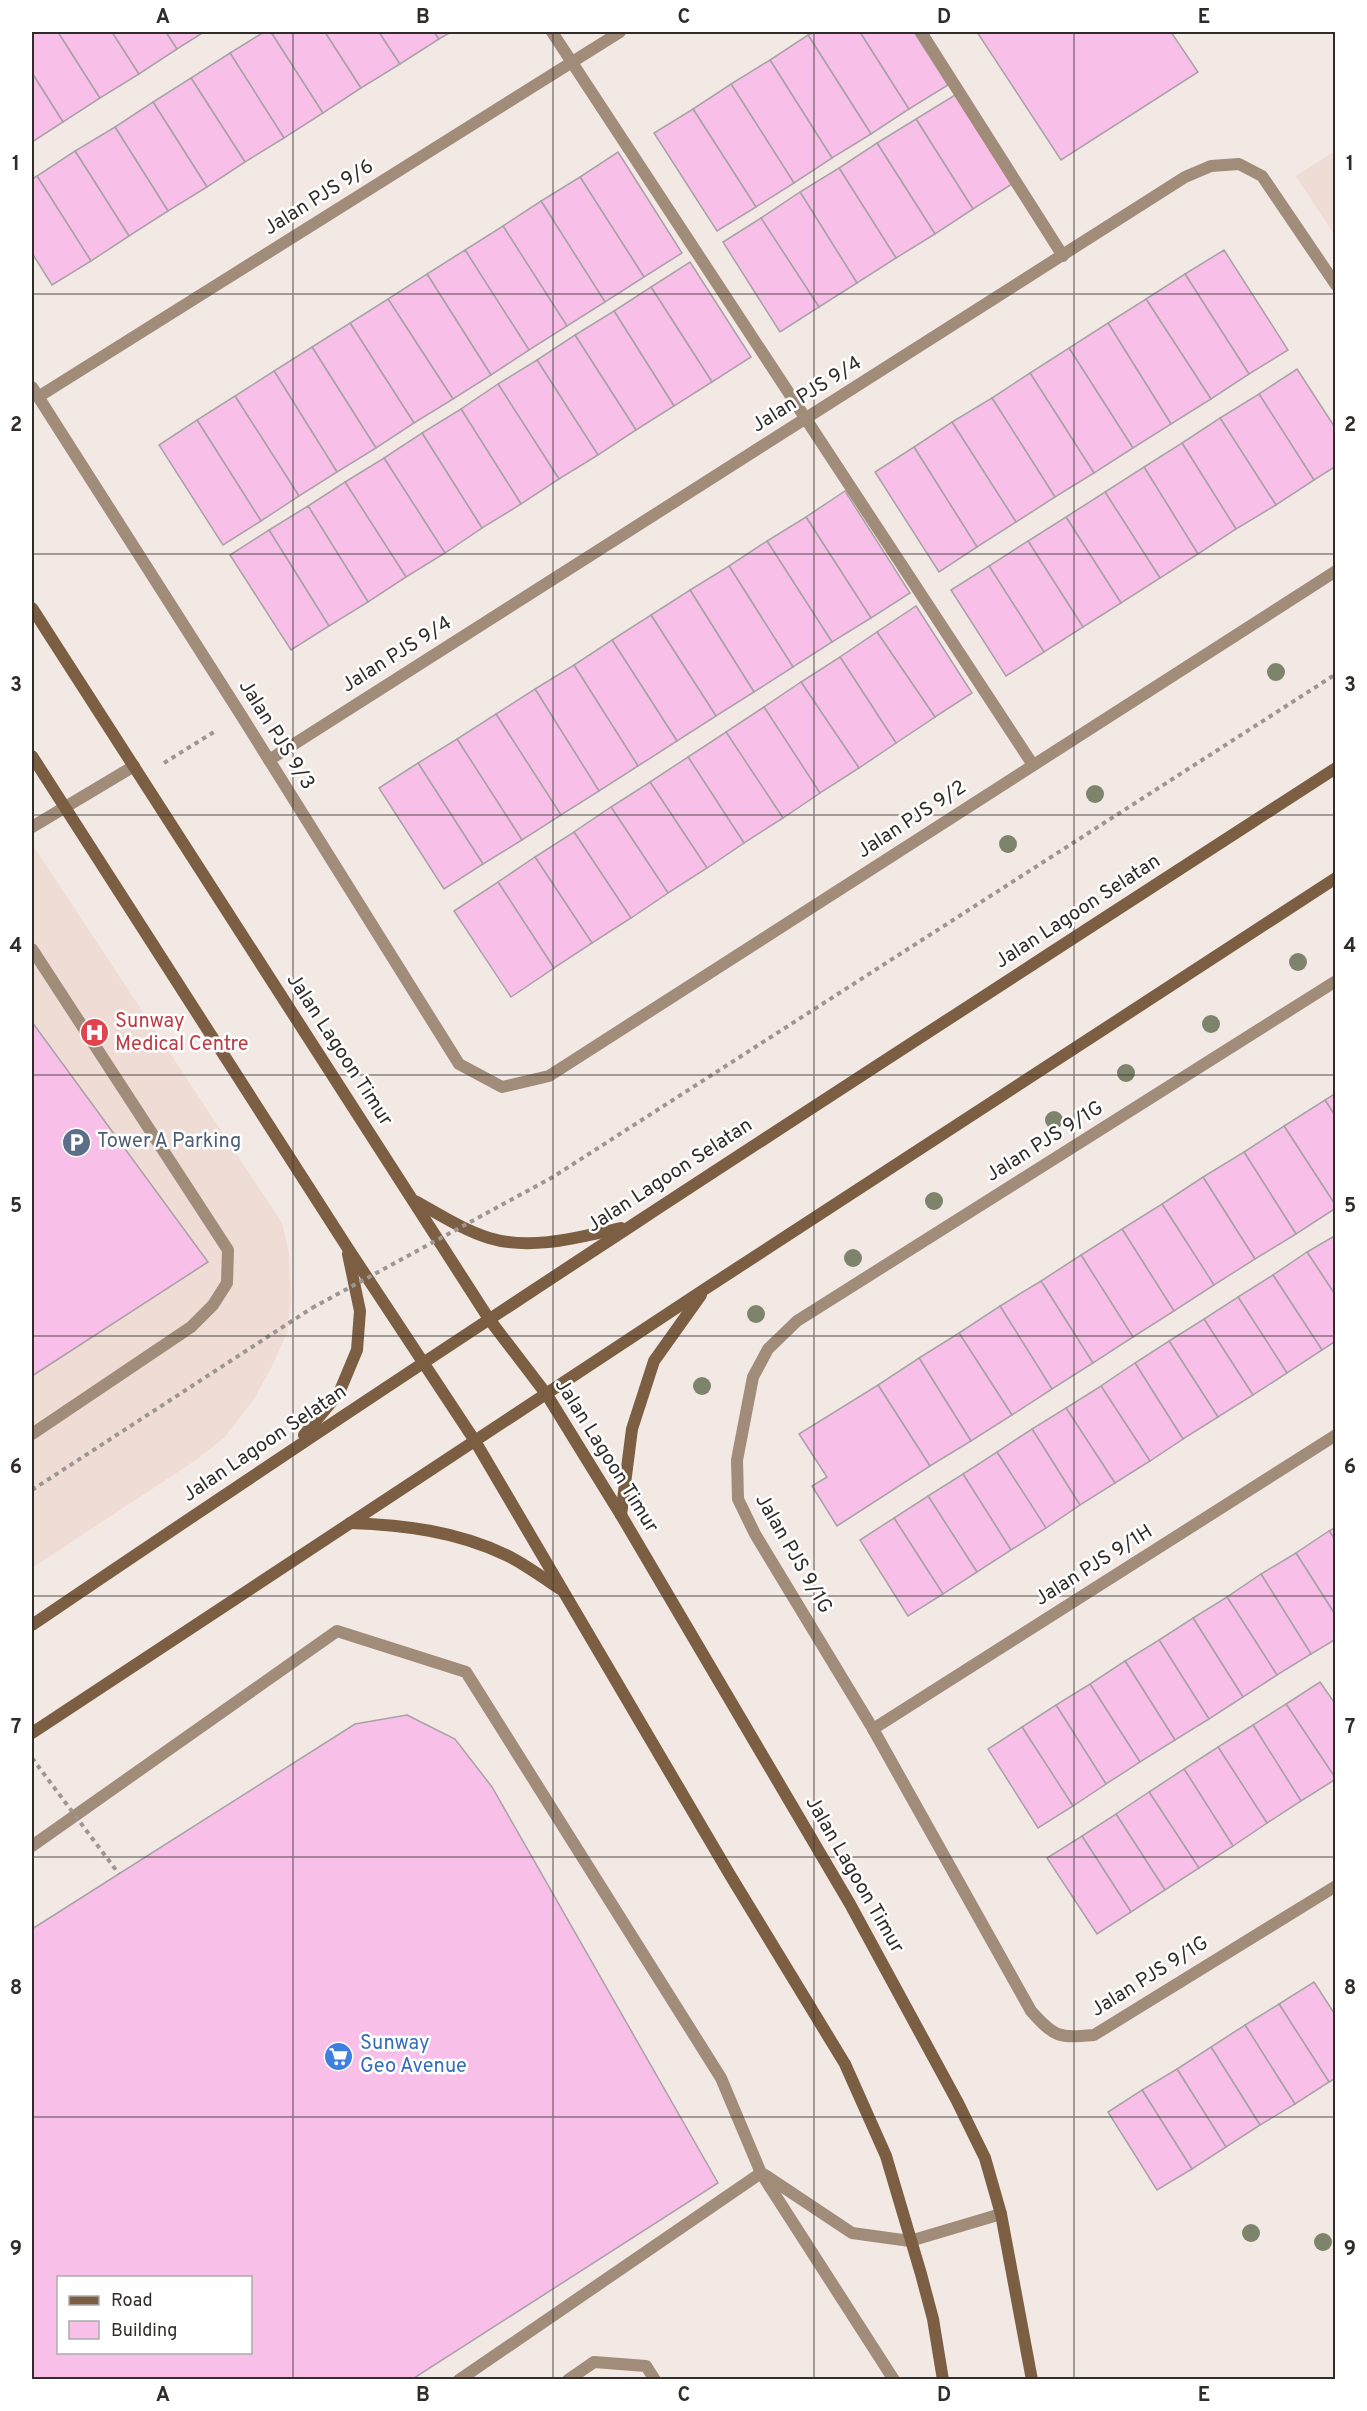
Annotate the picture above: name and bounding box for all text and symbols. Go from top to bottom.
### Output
text: A [156,5,170,31]
text: B [416,5,430,31]
text: C [678,5,690,31]
text: D [937,5,951,31]
text: E [1198,5,1210,31]
text: 1 [12,152,20,178]
text: 1 [1346,152,1354,178]
street label: Jalan PJS 9/6 [259,154,379,242]
street label: Jalan PJS 9/4 [747,351,867,439]
text: 2 [10,413,22,439]
text: 2 [1344,413,1356,439]
street label: Jalan PJS 9/4 [337,611,457,699]
text: 3 [10,673,22,699]
text: 3 [1344,673,1356,699]
street label: Jalan PJS 9/3 [232,675,320,795]
street label: Jalan PJS 9/2 [852,775,972,865]
street label: Jalan Lagoon Selatan [990,849,1166,975]
text: 4 [10,934,22,960]
text: 4 [1344,934,1356,960]
street label: Jalan Lagoon Timur [280,969,398,1132]
place label: Sunway Medical Centre [115,1009,249,1058]
hospital icon: Sunway Medical Centre [78,1017,110,1049]
street label: Jalan PJS 9/1G [981,1095,1109,1189]
street label: Jalan Lagoon Selatan [582,1113,758,1239]
parking icon: Tower A Parking [60,1126,92,1158]
place label: Tower A Parking [97,1129,241,1155]
text: 5 [10,1194,22,1220]
text: 5 [1344,1194,1356,1220]
street label: Jalan Lagoon Timur [548,1374,664,1538]
street label: Jalan Lagoon Selatan [178,1379,352,1509]
text: 6 [10,1455,22,1481]
text: 6 [1344,1455,1356,1481]
street label: Jalan PJS 9/1G [748,1489,838,1619]
street label: Jalan PJS 9/1H [1030,1519,1158,1613]
text: 7 [11,1715,21,1741]
text: 7 [1345,1715,1355,1741]
street label: Jalan Lagoon Timur [798,1792,910,1958]
street label: Jalan PJS 9/1G [1086,1930,1214,2024]
text: 8 [10,1976,22,2002]
text: 8 [1344,1976,1356,2002]
place label: Sunway Geo Avenue [360,2031,467,2080]
supermarket icon: Sunway Geo Avenue [323,2040,355,2072]
text: 9 [10,2237,22,2263]
text: 9 [1344,2237,1356,2263]
legend [57,2276,252,2354]
text: Road [111,2290,153,2313]
text: Building [111,2320,177,2343]
text: A [156,2383,170,2409]
text: B [416,2383,430,2409]
text: C [678,2383,690,2409]
text: D [937,2383,951,2409]
text: E [1198,2383,1210,2409]

